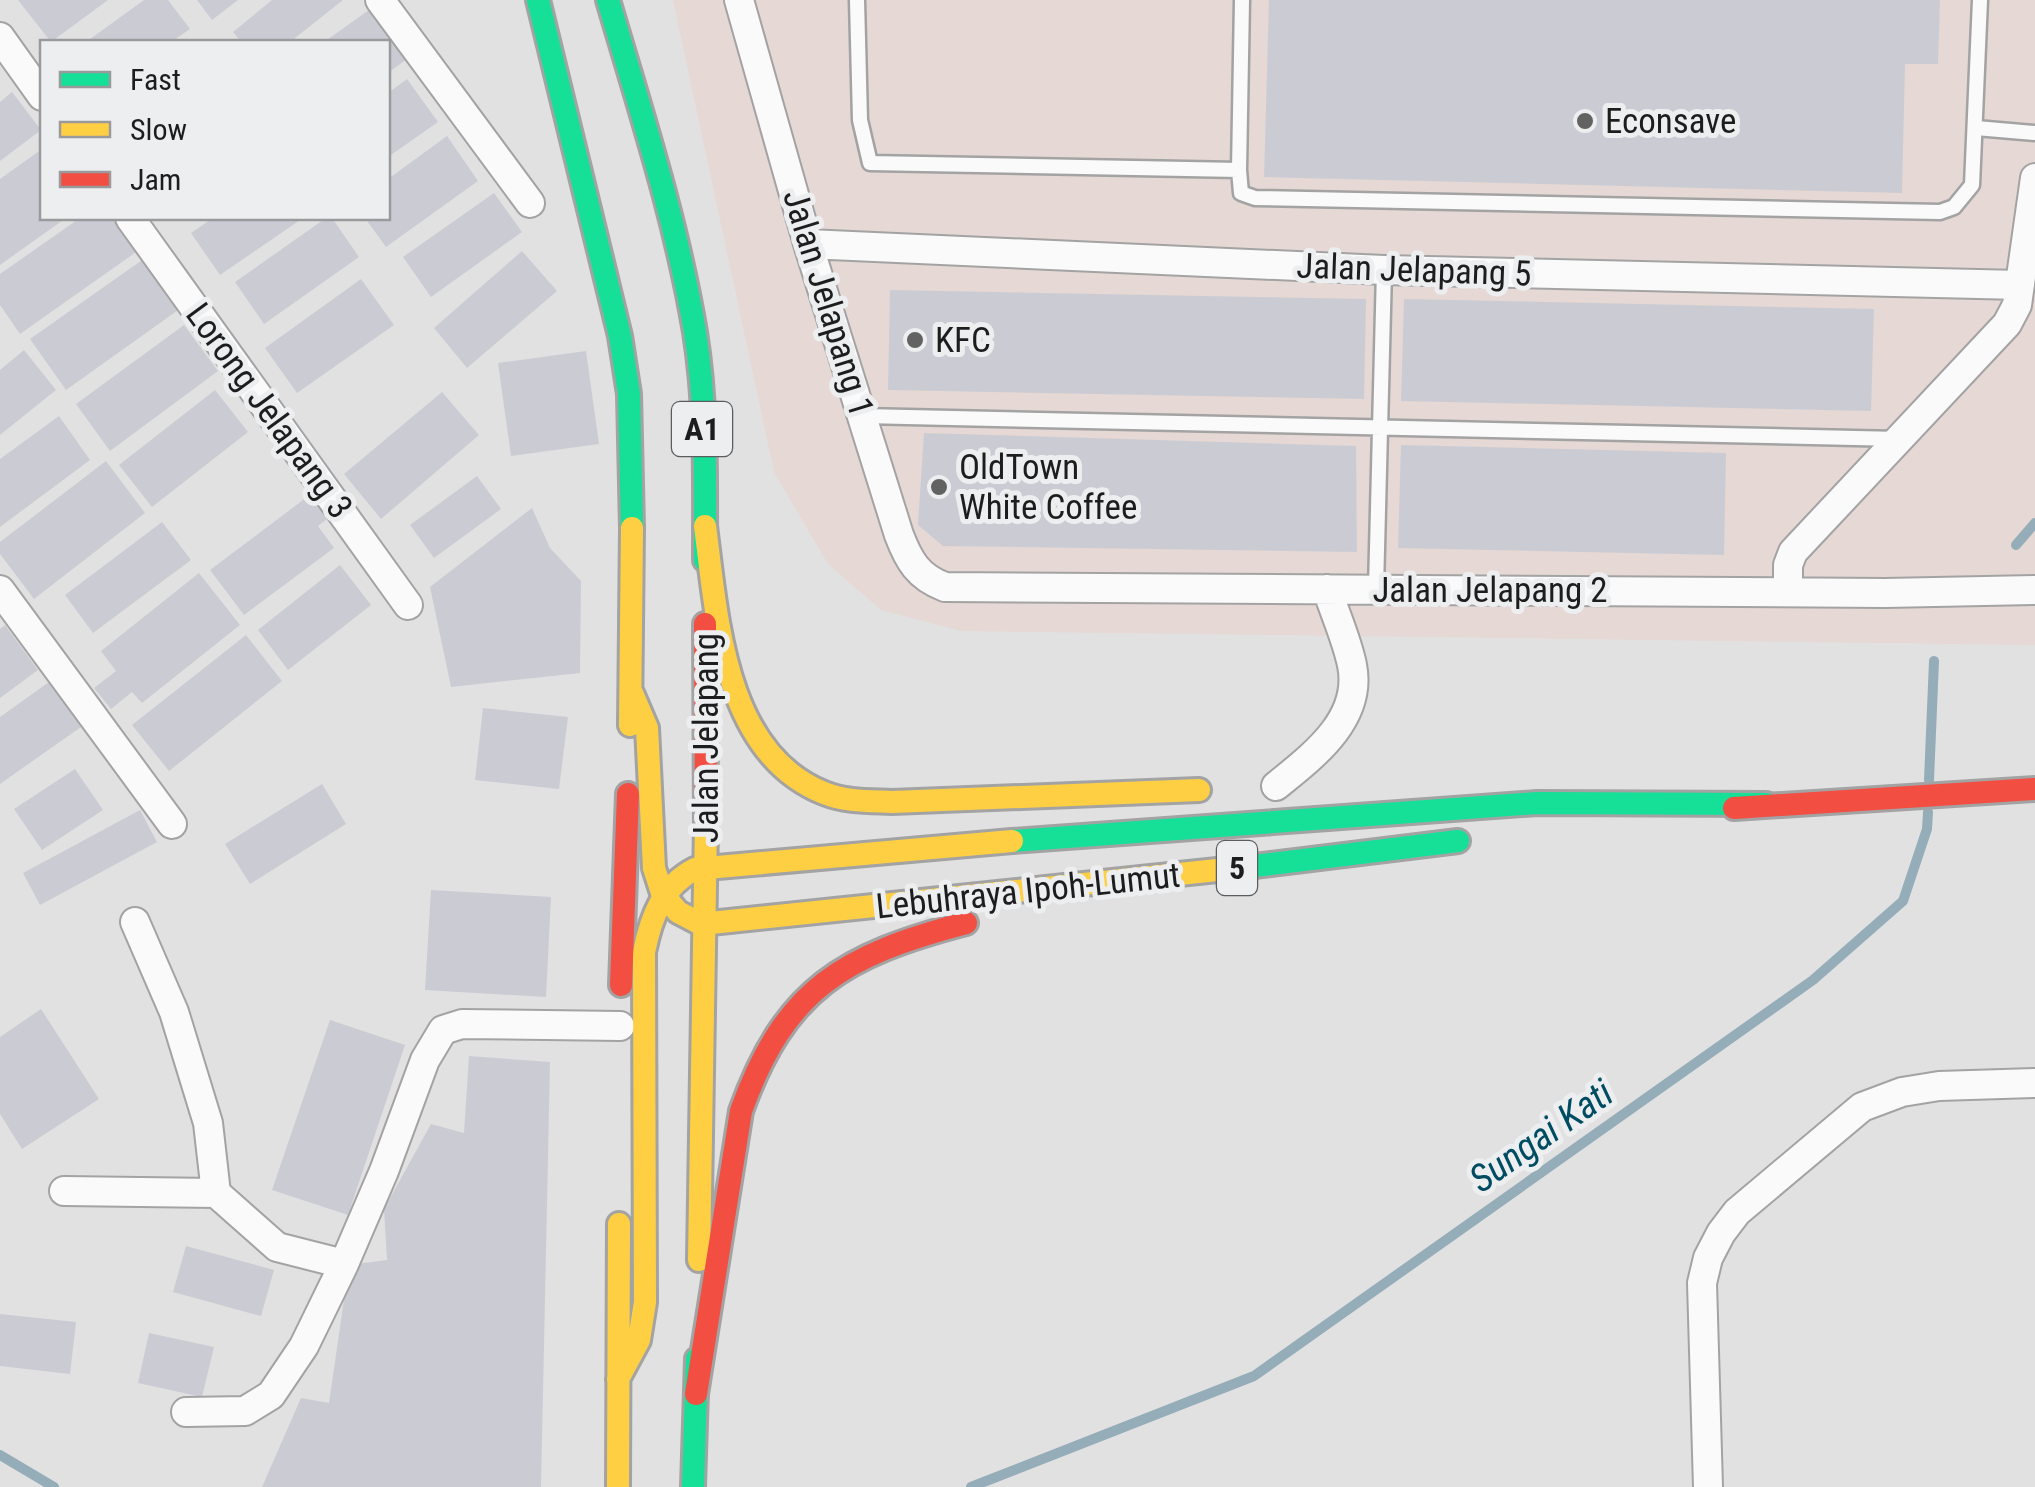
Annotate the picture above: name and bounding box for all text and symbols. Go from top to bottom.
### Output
legend [40,40,390,220]
text: Fast [130,62,181,97]
place label: Econsave [1605,101,1736,142]
marker: Econsave [1574,110,1596,132]
text: Slow [130,112,187,147]
text: Jam [130,162,181,197]
street label: Jalan Jelapang 1 [774,185,882,421]
street label: Jalan Jelapang 5 [1296,245,1532,295]
street label: Lorong Jelapang 3 [177,295,361,527]
place label: KFC [935,320,991,361]
marker: KFC [904,329,926,351]
road number: A1 [672,402,732,456]
place label: OldTown White Coffee [959,447,1137,528]
marker: OldTown White Coffee [928,476,950,498]
street label: Jalan Jelapang 2 [1372,570,1608,611]
street label: Jalan Jelapang [686,633,727,843]
road number: 5 [1217,841,1257,895]
street label: Lebuhraya Ipoh-Lumut [874,855,1182,927]
water label: Sungai Kati [1461,1070,1622,1201]

